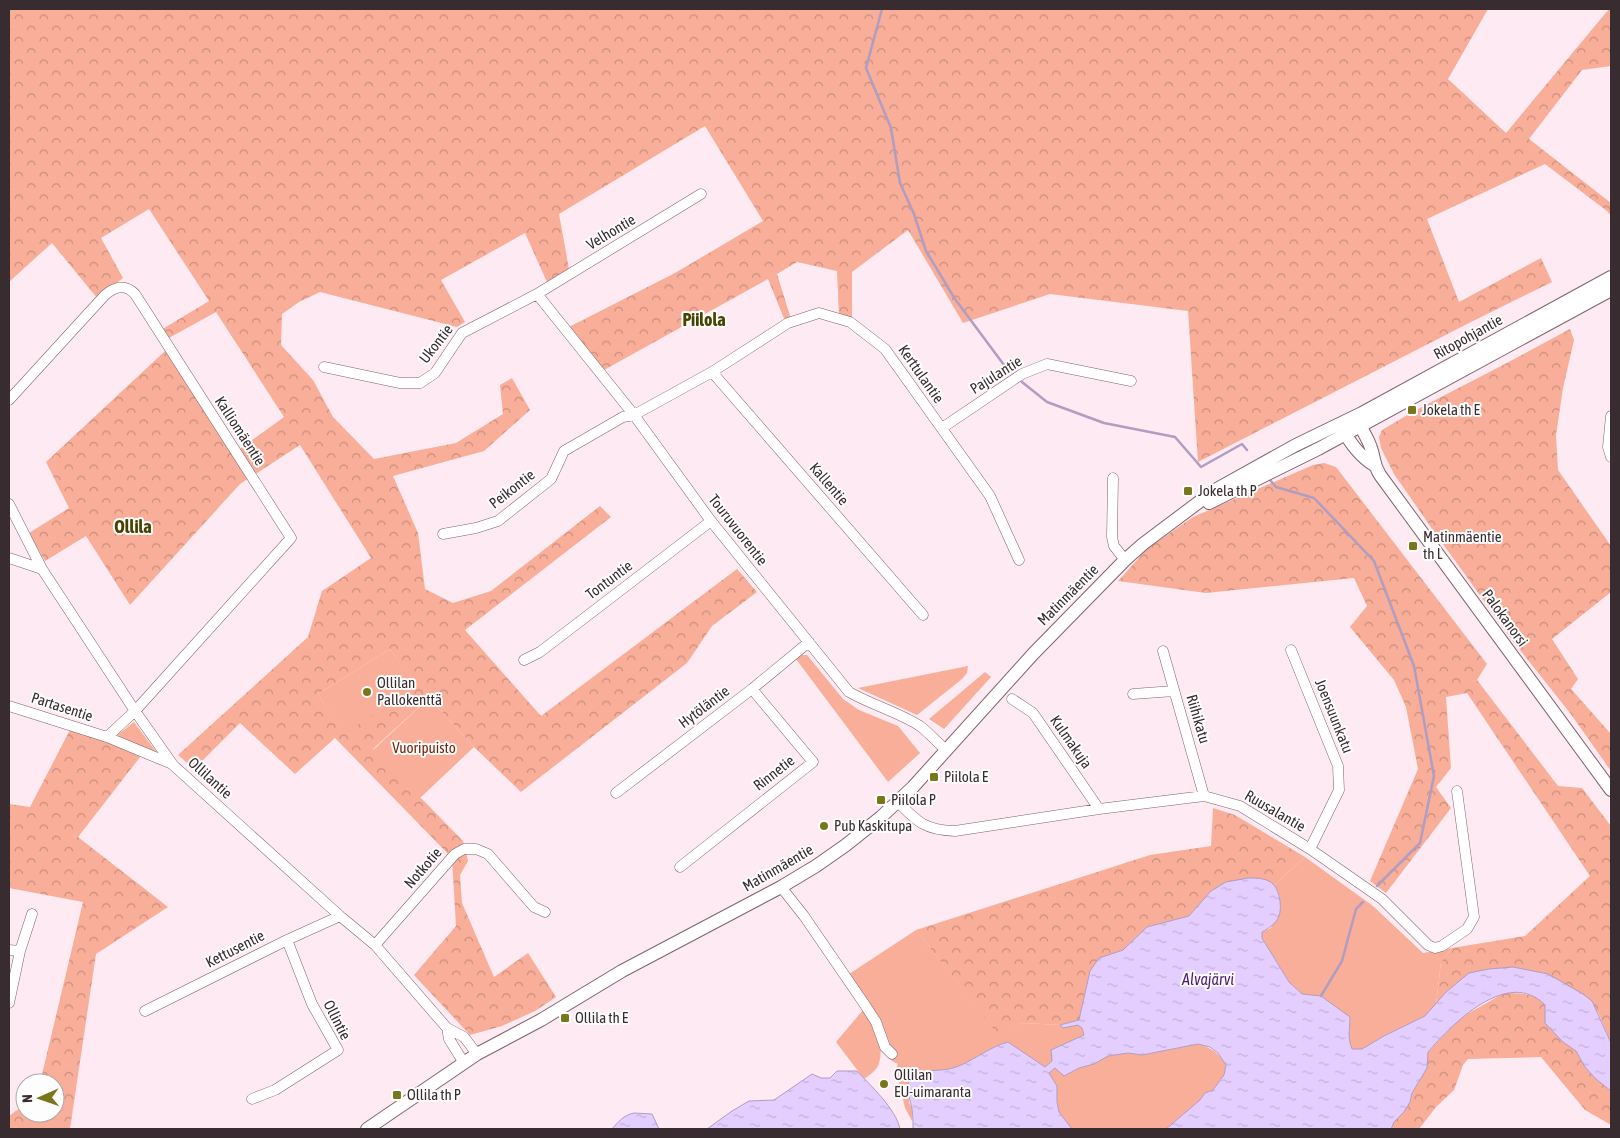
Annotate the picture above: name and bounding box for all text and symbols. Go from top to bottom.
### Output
street label: Velhontie [583,210,638,253]
district label: Piilola [682,309,726,330]
street label: Ritopohjantie [1430,311,1505,362]
street label: Ukontie [415,321,456,366]
street label: Kerttulantie [895,341,948,406]
street label: Pajulantie [967,352,1025,397]
street label: Kalliomäentie [212,393,269,469]
place label: Jokela th E [1422,401,1481,418]
marker: Jokela th E [1406,404,1418,416]
street label: Kallentie [806,459,852,508]
street label: Peikontie [486,466,538,512]
place label: Jokela th P [1198,482,1257,499]
marker: Jokela th P [1182,485,1194,497]
street label: Touruvuorentie [705,491,771,569]
district label: Ollila [114,516,152,537]
place label: Matinmäentie th L [1423,528,1502,562]
marker: Matinmäentie th L [1407,540,1419,552]
street label: Tontuntie [582,557,635,602]
street label: Matinmäentie [1034,561,1102,628]
street label: Palokanorsi [1479,586,1532,649]
place label: Ollilan Pallokenttä [377,674,442,708]
street label: Joensuunkatu [1312,676,1357,755]
street label: Hytöläntie [675,682,732,731]
marker: Ollilan Pallokenttä [361,686,373,698]
street label: Partasentie [29,689,95,724]
street label: Riihikatu [1183,692,1214,745]
street label: Kulmakuja [1047,712,1096,771]
park label: Vuoripuisto [392,739,456,756]
street label: Rinnetie [750,751,798,794]
street label: Ollilantie [185,754,236,802]
place label: Piilola E [944,768,989,785]
marker: Piilola E [928,771,940,783]
street label: Ruusalantie [1242,786,1309,835]
place label: Piilola P [891,791,936,808]
marker: Piilola P [875,794,887,806]
place label: Pub Kaskitupa [834,817,912,834]
marker: Pub Kaskitupa [818,820,830,832]
street label: Matinmäentie [740,840,816,895]
street label: Notkotie [400,844,445,891]
street label: Kettusentie [203,926,267,971]
water label: Alvajärvi [1181,970,1234,989]
street label: Ollintie [320,997,355,1043]
place label: Ollila th E [575,1009,629,1026]
marker: Ollila th E [559,1012,571,1024]
place label: Ollilan EU-uimaranta [894,1066,971,1100]
north arrow [15,1073,65,1123]
marker: Ollilan EU-uimaranta [878,1078,890,1090]
place label: Ollila th P [407,1086,461,1103]
marker: Ollila th P [391,1089,403,1101]
text: N [19,1094,35,1103]

